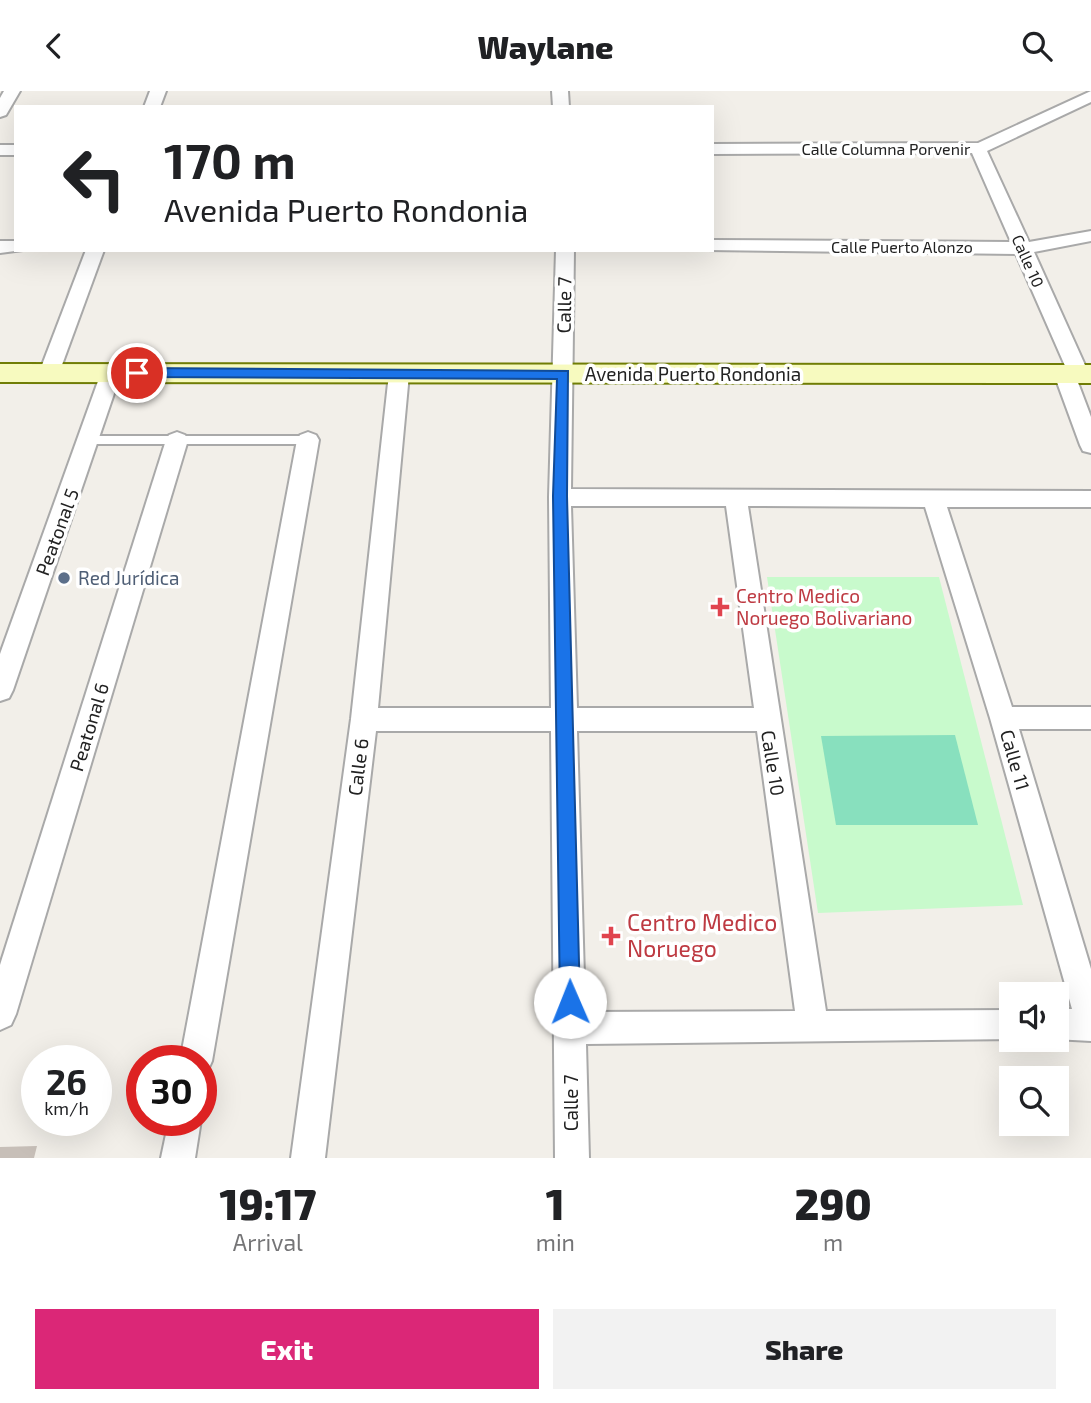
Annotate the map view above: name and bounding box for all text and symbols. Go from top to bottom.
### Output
icon: back [35,27,73,65]
text: Waylane [477,27,614,65]
icon: search [1018,27,1056,65]
text: 170 m [164,130,296,189]
icon: left [49,133,140,224]
street label: Calle Columna Porvenir [802,139,971,158]
text: Avenida Puerto Rondonia [164,190,528,228]
street label: Calle 10 [1008,232,1048,290]
street label: Calle Puerto Alonzo [831,237,973,256]
street label: Calle 7 [552,276,575,334]
pin [107,343,167,403]
icon: arrive [118,354,156,392]
street label: Avenida Puerto Rondonia [585,362,801,385]
street label: Peatonal 5 [30,485,83,578]
place label: Red Jurídica [78,566,180,589]
marker: Red Jurídica [56,570,72,586]
place label: Centro Medico Noruego Bolivariano [736,584,912,629]
marker: Centro Medico Noruego Bolivariano [710,597,730,617]
street label: Peatonal 6 [64,680,113,774]
street label: Calle 11 [996,727,1035,793]
street label: Calle 10 [757,729,790,797]
street label: Calle 6 [343,737,372,797]
place label: Centro Medico Noruego [627,908,777,962]
marker: Centro Medico Noruego [601,926,621,946]
position arrow [533,965,607,1039]
map controls [999,982,1069,1136]
button: sound [999,982,1069,1052]
speed limit sign: 30 [126,1045,217,1136]
text: 26 [46,1060,87,1102]
button: search [999,1066,1069,1136]
street label: Calle 7 [559,1074,582,1131]
text: km/h [44,1097,89,1119]
text: 19:17 [219,1178,316,1228]
text: 1 [546,1178,565,1228]
text: 290 [794,1178,872,1228]
text: Arrival [233,1228,303,1256]
text: min [536,1228,575,1256]
text: m [823,1228,843,1256]
button: Exit [35,1309,539,1389]
button: Share [553,1309,1056,1389]

